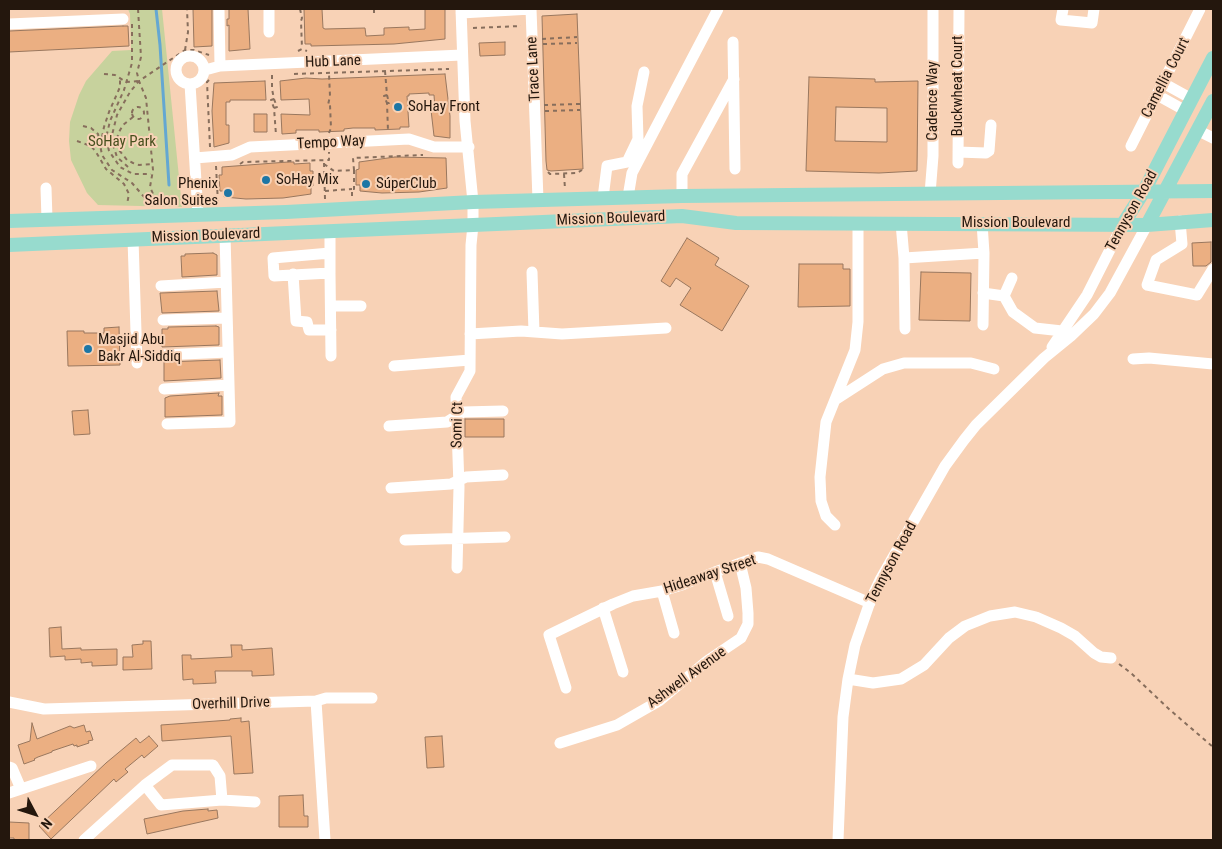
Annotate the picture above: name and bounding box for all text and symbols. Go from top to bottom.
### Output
street label: Camellia Court [1138,35,1194,121]
street label: Trace Lane [523,36,545,102]
street label: Buckwheat Court [949,36,967,136]
street label: Hub Lane [305,52,361,72]
street label: Cadence Way [924,61,942,141]
place label: SoHay Front [408,98,480,116]
marker: SoHay Front [392,101,404,113]
street label: Tempo Way [296,132,366,154]
park label: SoHay Park [88,133,156,151]
street label: Tennyson Road [1102,167,1162,255]
place label: SoHay Mix [276,171,339,189]
marker: SoHay Mix [260,174,272,186]
place label: Phenix Salon Suites [145,175,218,210]
place label: SúperClub [376,175,437,193]
marker: SúperClub [360,178,372,190]
marker: Phenix Salon Suites [222,187,234,199]
street label: Mission Boulevard [556,208,666,230]
street label: Mission Boulevard [962,214,1070,232]
street label: Mission Boulevard [151,225,261,247]
place label: Masjid Abu Bakr Al-Siddiq [98,331,181,366]
marker: Masjid Abu Bakr Al-Siddiq [82,343,94,355]
street label: Somi Ct [449,402,467,448]
street label: Tennyson Road [863,519,921,607]
street label: Hideaway Street [662,552,758,598]
street label: Ashwell Avenue [644,643,730,713]
street label: Overhill Drive [192,694,270,714]
north arrow [10,789,60,839]
text: N [38,815,55,832]

